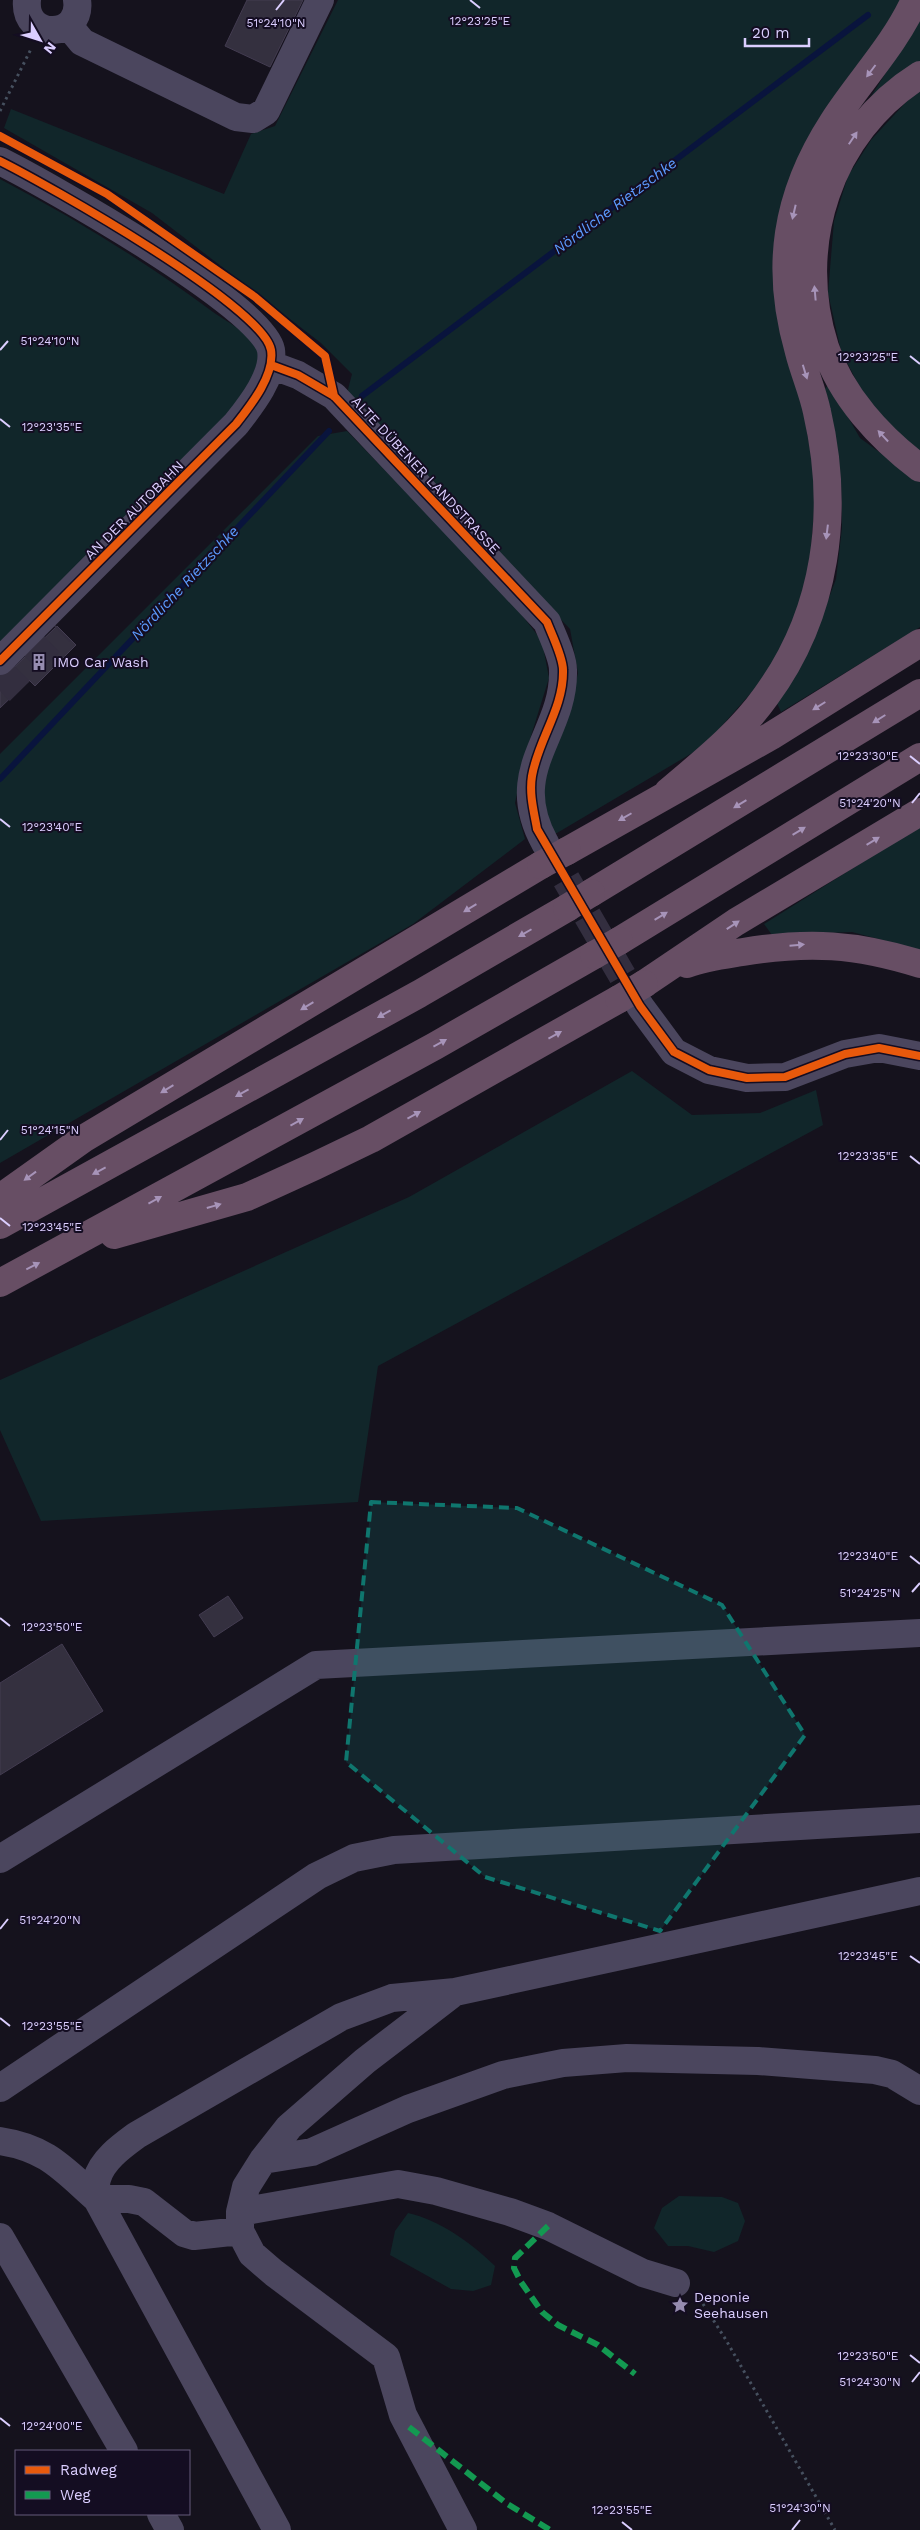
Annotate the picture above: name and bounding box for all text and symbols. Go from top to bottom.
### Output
text: 12°23'25"E [450,14,511,28]
north arrow [15,15,65,65]
scale bar [745,15,809,47]
text: 51°24'10"N [246,16,306,30]
text: 20 m [752,24,790,42]
text: N [41,39,60,57]
one-way arrow [866,64,877,77]
one-way arrow [848,131,858,145]
water label: Nördliche Rietzschke [550,154,680,258]
one-way arrow [790,205,798,220]
one-way arrow [811,284,819,300]
text: 51°24'10"N [20,334,80,348]
text: 12°23'25"E [838,350,899,364]
one-way arrow [801,365,809,380]
street label: ALTE DÜBENER LANDSTRASSE [349,393,503,557]
text: 12°23'35"E [22,420,83,434]
one-way arrow [877,431,889,443]
street label: AN DER AUTOBAHN [81,457,187,563]
water label: Nördliche Rietzschke [127,522,243,644]
one-way arrow [823,524,831,540]
building icon: IMO Car Wash [29,652,49,672]
place label: IMO Car Wash [53,654,149,670]
one-way arrow [813,701,826,711]
one-way arrow [872,714,885,724]
text: 12°23'30"E [838,749,899,763]
text: 51°24'20"N [839,796,901,810]
one-way arrow [734,799,747,808]
one-way arrow [619,812,632,821]
text: 12°23'40"E [22,820,82,834]
one-way arrow [793,826,806,835]
one-way arrow [866,836,879,845]
one-way arrow [463,904,476,913]
one-way arrow [654,911,667,920]
one-way arrow [727,920,740,929]
one-way arrow [518,928,531,937]
one-way arrow [789,941,805,949]
one-way arrow [300,1001,313,1010]
one-way arrow [377,1009,390,1018]
one-way arrow [548,1031,563,1039]
one-way arrow [432,1039,447,1047]
one-way arrow [161,1084,174,1093]
one-way arrow [235,1088,248,1097]
one-way arrow [406,1111,421,1119]
one-way arrow [291,1117,304,1126]
text: 51°24'15"N [21,1123,79,1137]
text: 12°23'35"E [838,1149,899,1163]
one-way arrow [92,1167,107,1175]
one-way arrow [24,1171,37,1181]
one-way arrow [148,1196,162,1204]
one-way arrow [207,1202,222,1210]
text: 12°23'45"E [22,1220,82,1234]
one-way arrow [26,1262,40,1270]
text: 12°23'40"E [838,1549,898,1563]
text: 51°24'25"N [840,1586,901,1600]
text: 12°23'50"E [22,1620,83,1634]
text: 51°24'20"N [19,1913,81,1927]
text: 12°23'45"E [838,1949,898,1963]
text: 12°23'55"E [22,2019,83,2033]
place label: Deponie Seehausen [694,2289,768,2321]
place icon: Deponie Seehausen [670,2295,690,2315]
text: 12°23'50"E [838,2349,899,2363]
text: 51°24'30"N [839,2375,901,2389]
text: 12°24'00"E [22,2419,83,2433]
legend [15,2450,190,2515]
text: Radweg [60,2461,117,2479]
text: Weg [60,2486,91,2504]
text: 51°24'30"N [769,2501,831,2515]
text: 12°23'55"E [592,2503,653,2517]

